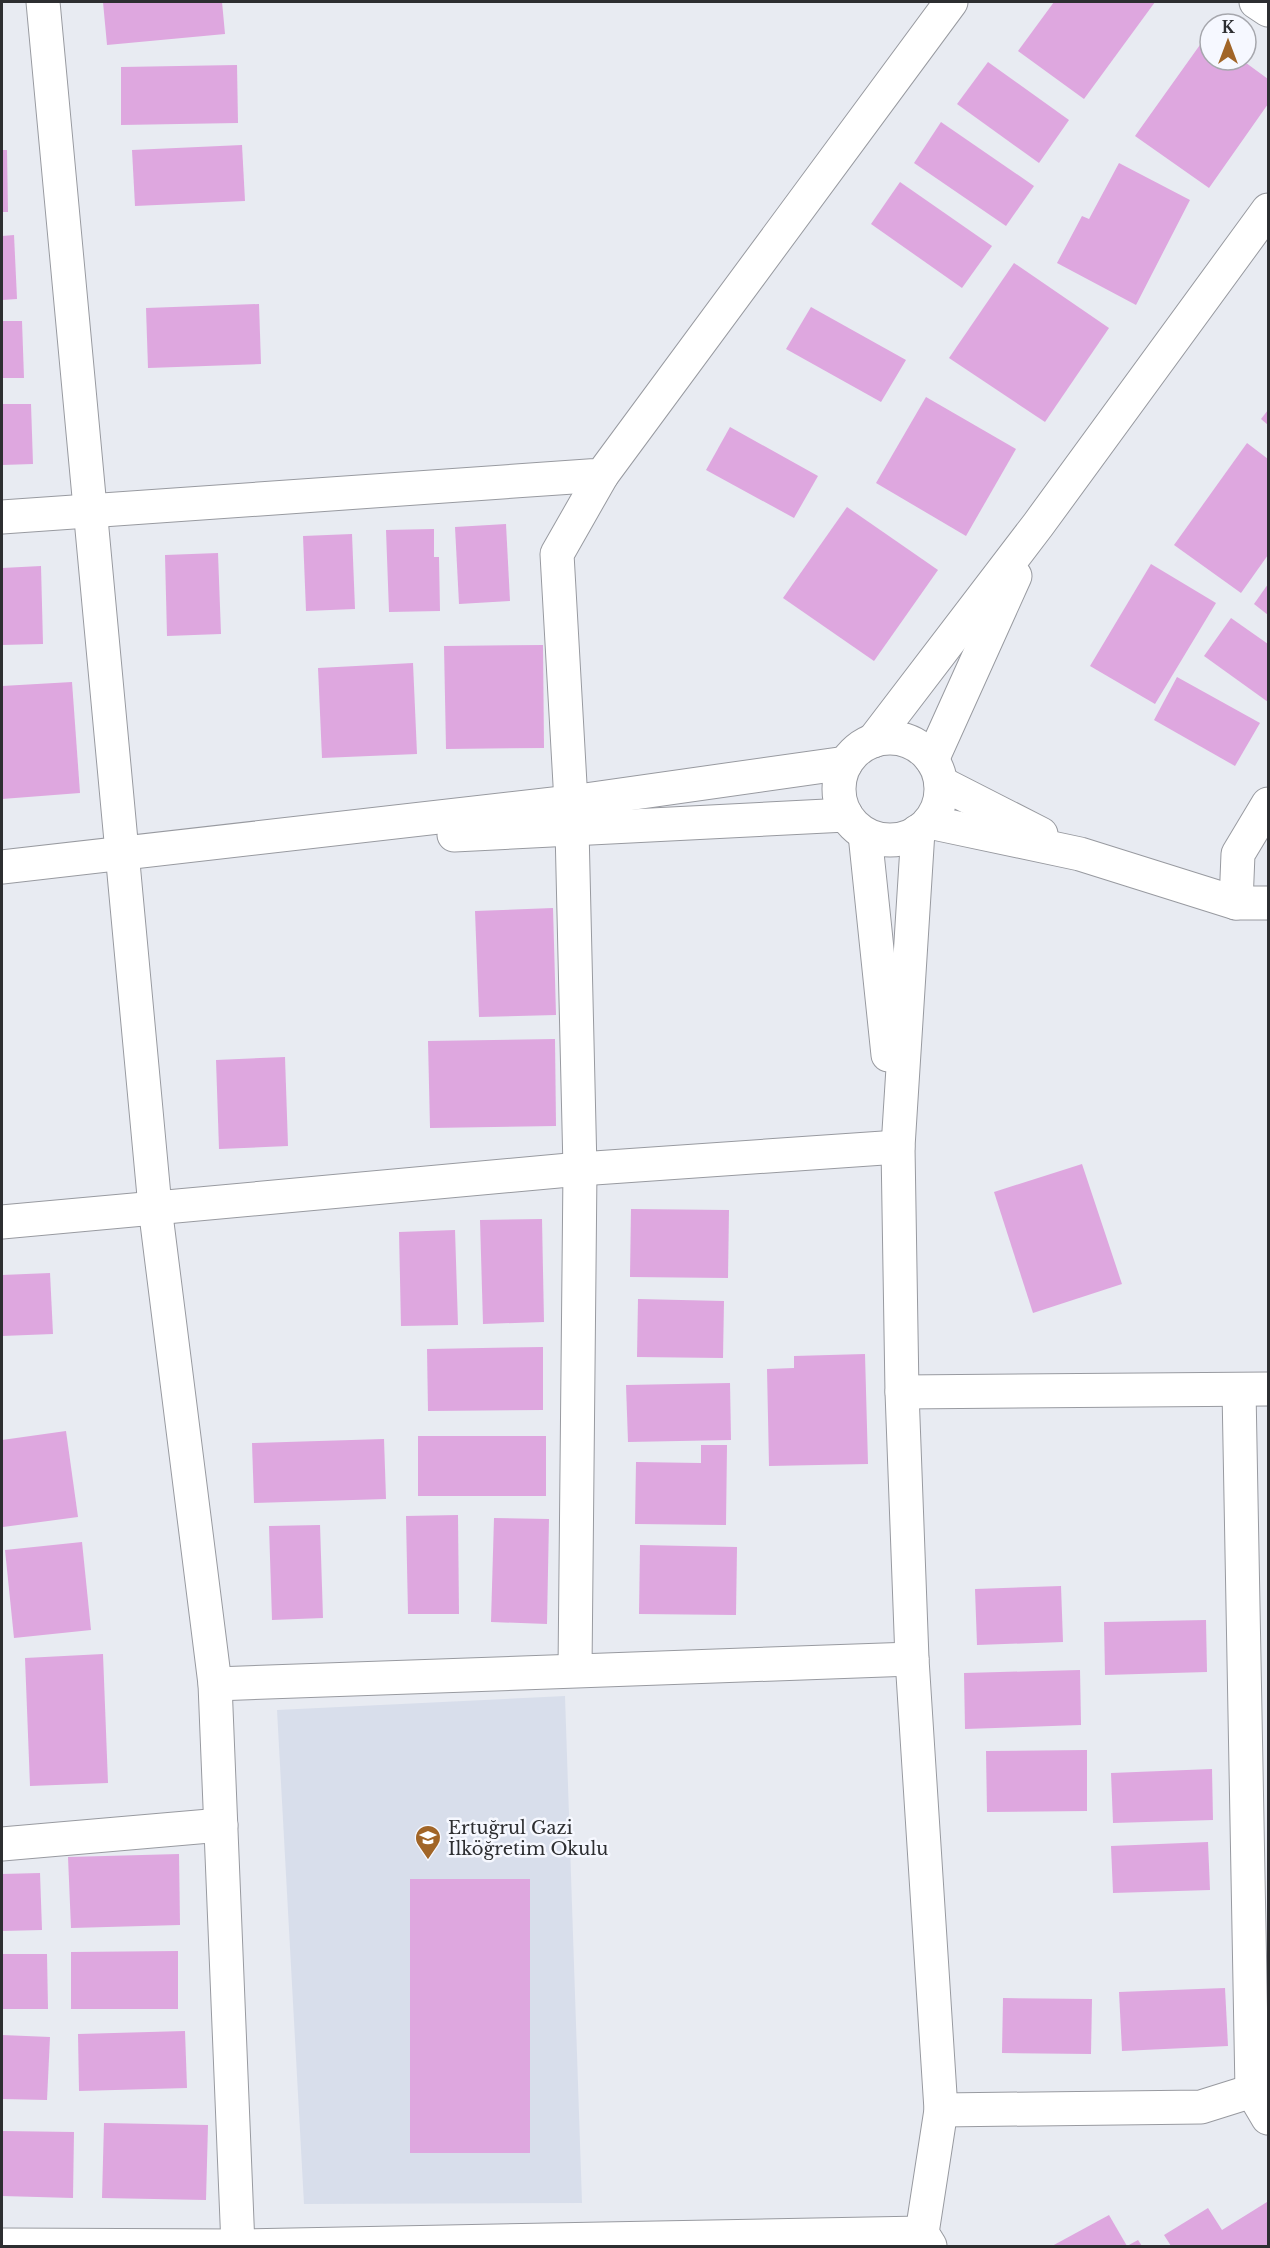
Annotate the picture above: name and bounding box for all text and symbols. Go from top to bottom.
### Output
north arrow [1198,12,1258,72]
text: K [1221,17,1235,37]
place label: Ertuğrul Gazi İlköğretim Okulu [448,1817,608,1860]
school or university icon: Ertuğrul Gazi İlköğretim Okulu [413,1823,443,1861]

